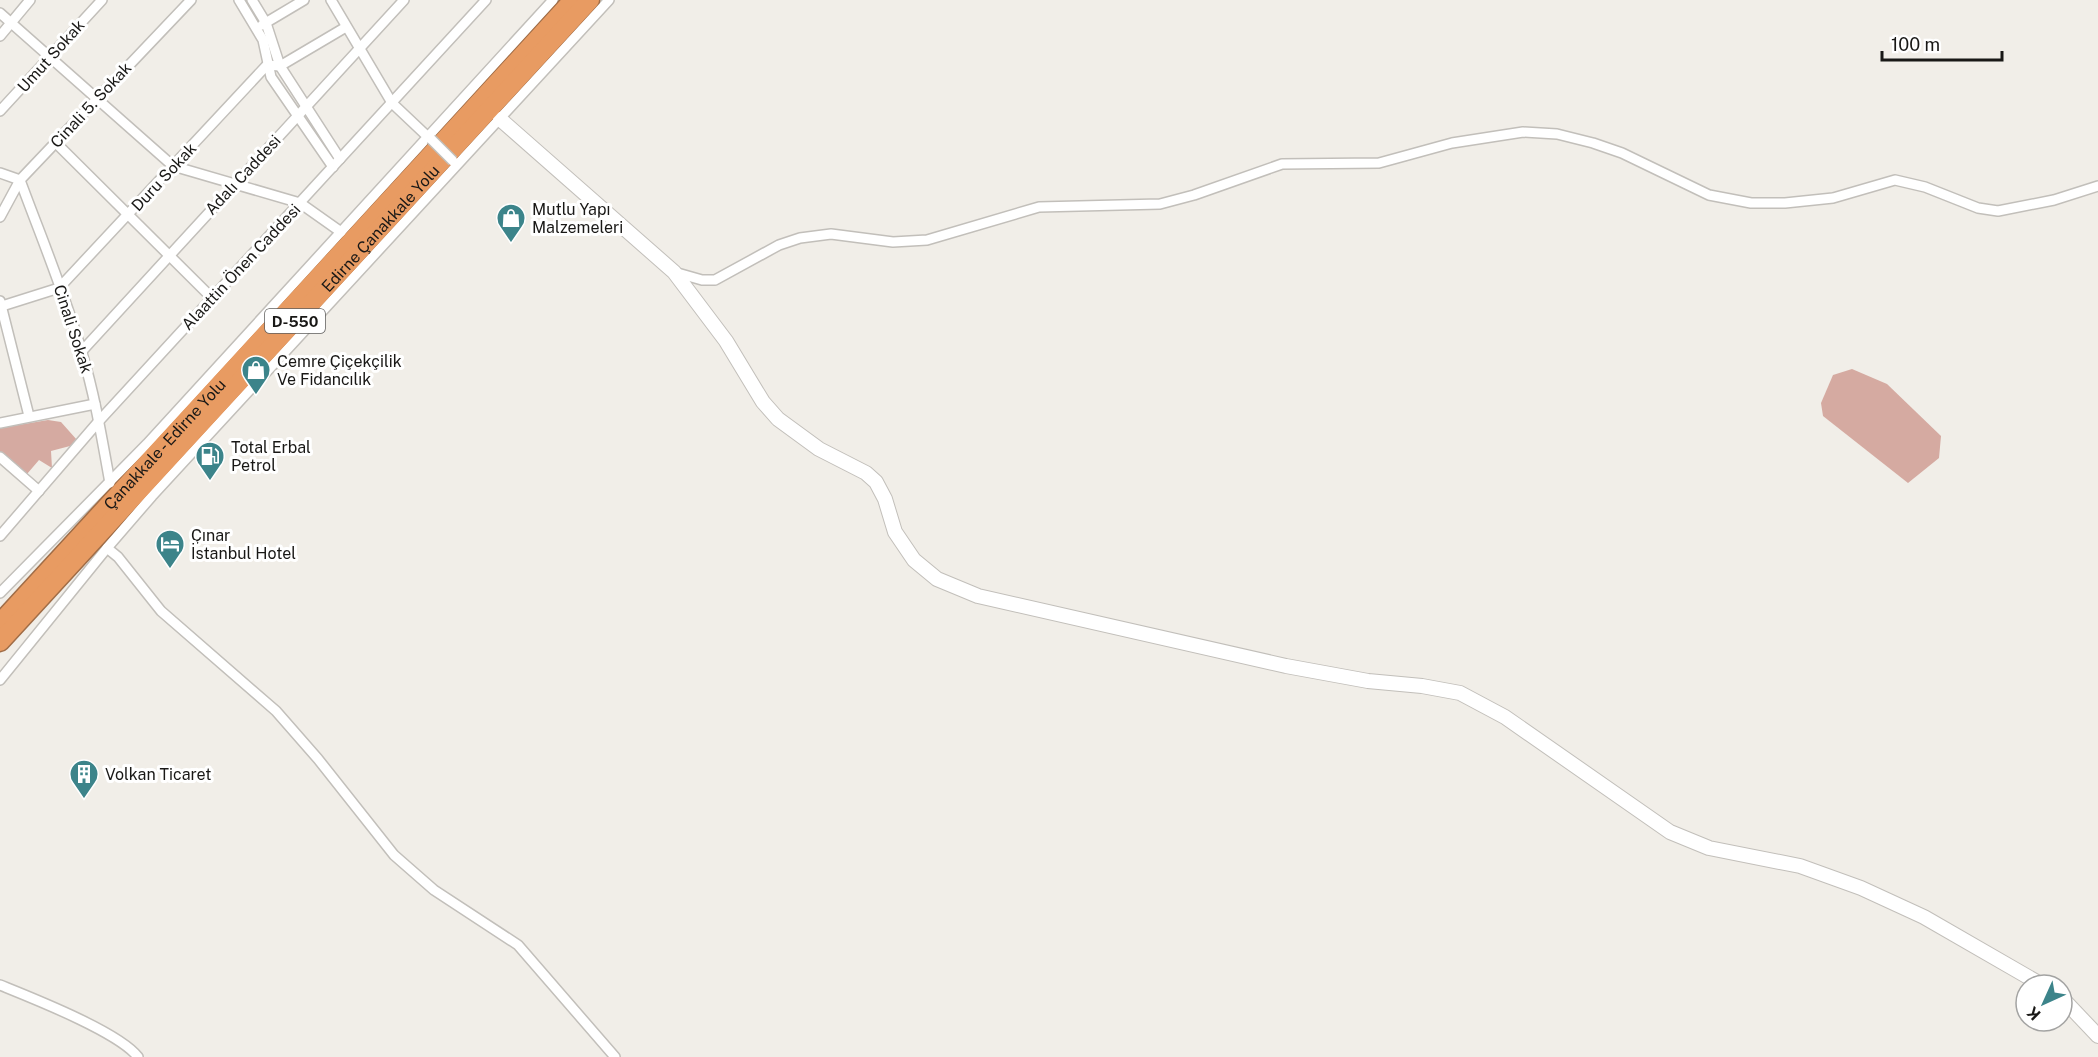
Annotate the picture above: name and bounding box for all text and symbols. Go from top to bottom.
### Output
street label: Umut Sokak [14,16,88,96]
scale bar [1882,24,2002,62]
text: 100 m [1891,34,1940,55]
street label: Cinali 5. Sokak [47,58,135,152]
street label: Adalı Caddesi [201,131,285,219]
street label: Duru Sokak [128,139,200,215]
street label: Edirne Çanakkale Yolu [317,161,443,296]
street label: Alaattin Önen Caddesi [177,199,304,334]
place label: Mutlu Yapı Malzemeleri [532,200,623,237]
shop icon: Mutlu Yapı Malzemeleri [495,202,527,244]
street label: Cinali Sokak [50,282,96,376]
road number: D-550 [265,309,325,333]
place label: Cemre Çiçekçilik Ve Fidancılık [277,352,402,389]
shop icon: Cemre Çiçekçilik Ve Fidancılık [240,354,272,396]
street label: Çanakkale - Edirne Yolu [100,375,229,513]
place label: Total Erbal Petrol [231,438,311,475]
fuel station icon: Total Erbal Petrol [194,440,226,482]
place label: Çınar İstanbul Hotel [191,526,296,563]
hotel icon: Çınar İstanbul Hotel [154,528,186,570]
building icon: Volkan Ticaret [68,758,100,800]
place label: Volkan Ticaret [105,765,212,784]
north arrow [2014,973,2074,1033]
text: K [2023,1002,2045,1024]

